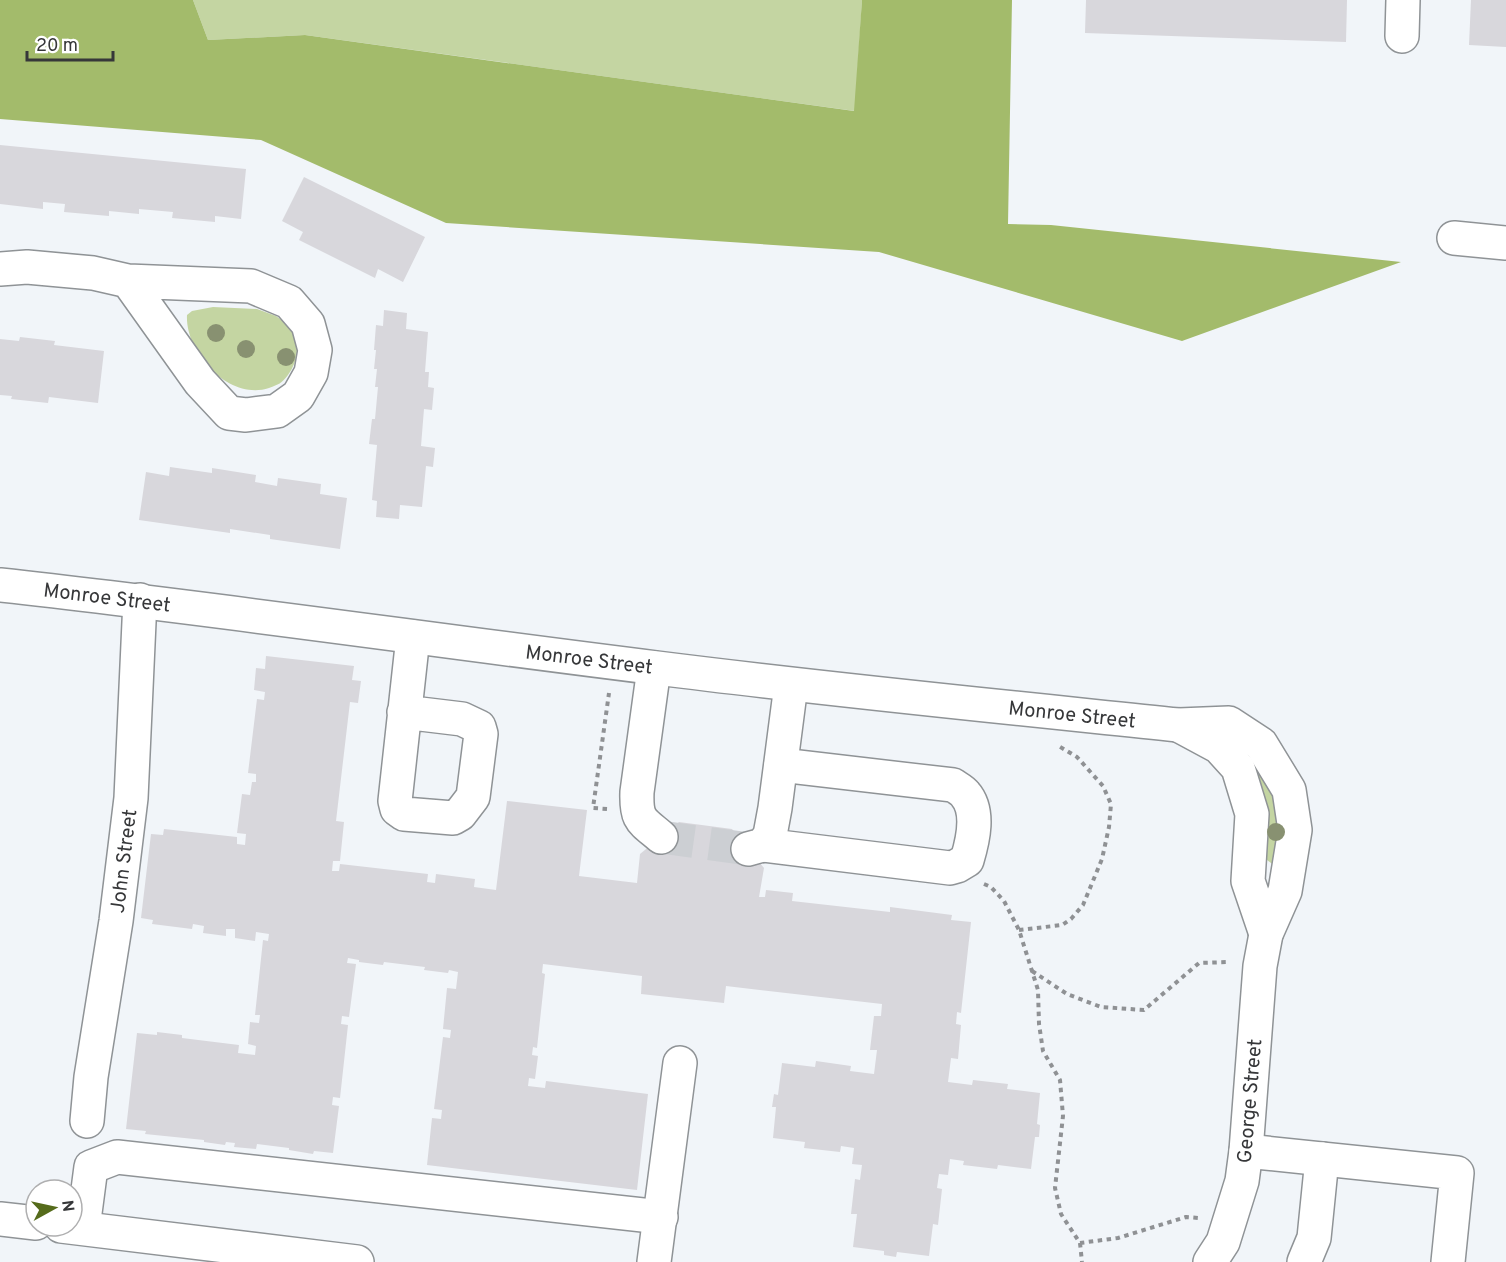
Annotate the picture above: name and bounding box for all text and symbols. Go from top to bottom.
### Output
scale bar [27,24,112,62]
text: 20 m [36,35,78,58]
street label: Monroe Street [42,578,172,620]
street label: Monroe Street [524,640,654,682]
street label: Monroe Street [1007,696,1137,736]
street label: John Street [106,808,144,915]
street label: George Street [1233,1038,1269,1165]
north arrow [24,1178,84,1238]
text: N [56,1199,78,1213]

